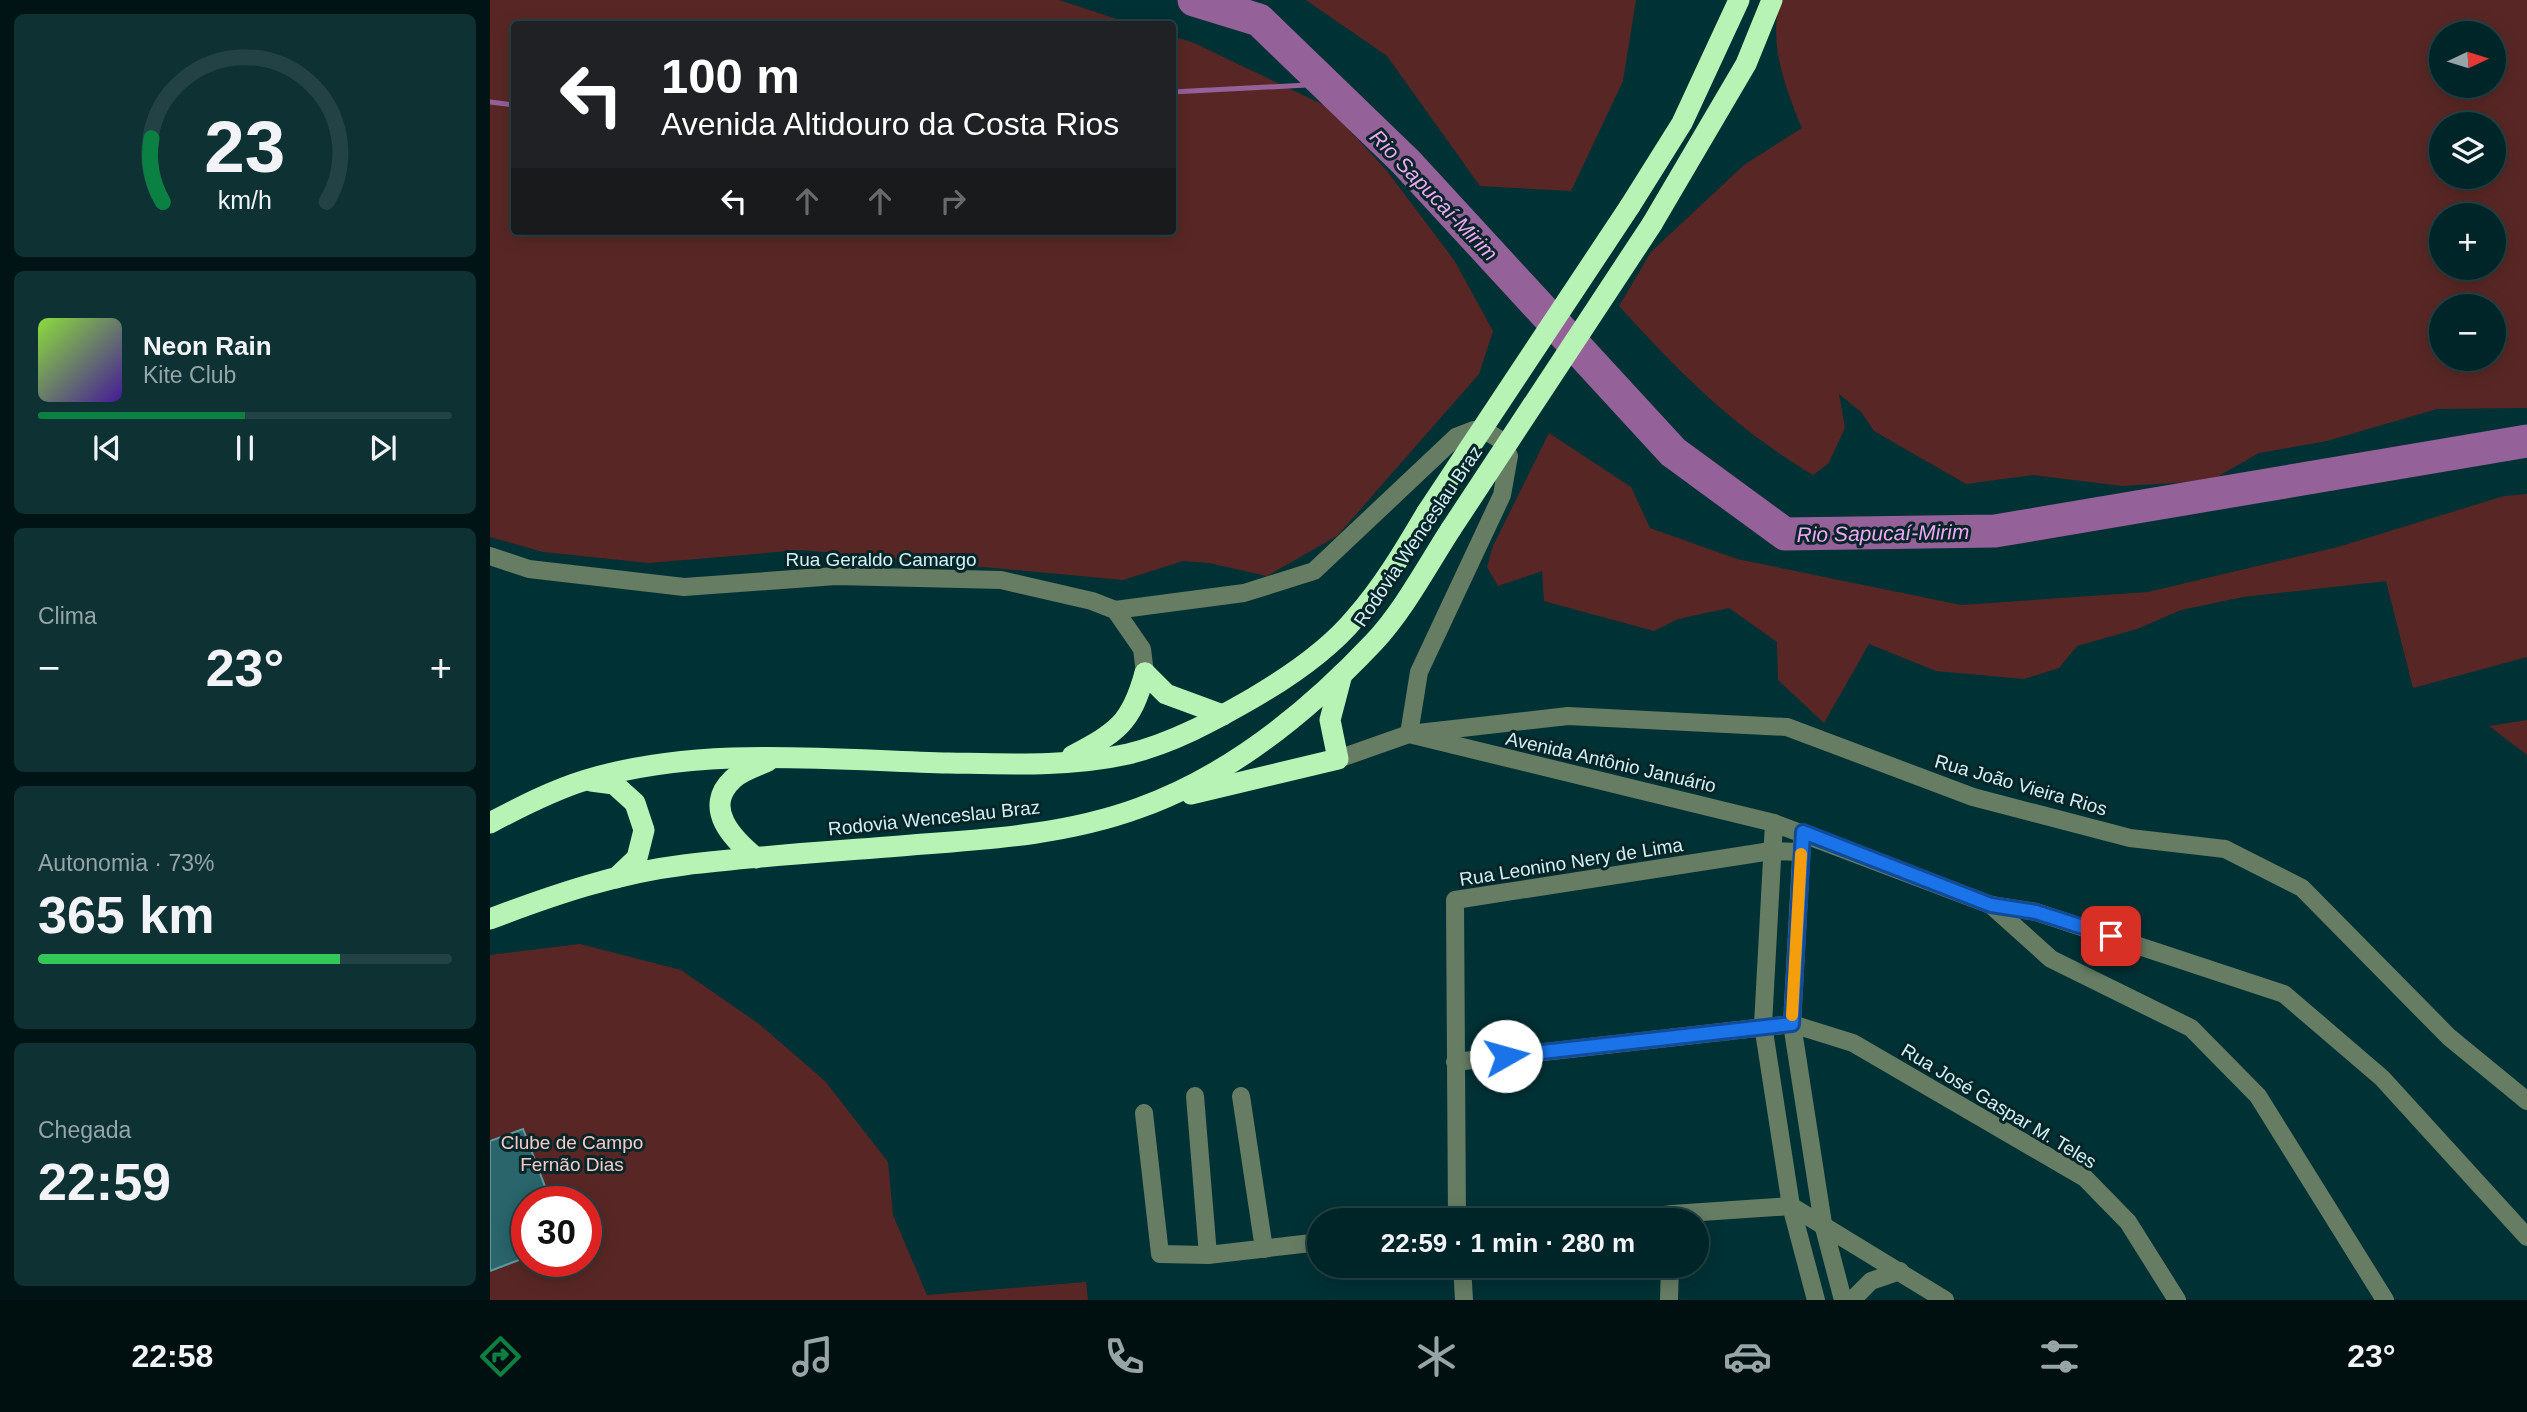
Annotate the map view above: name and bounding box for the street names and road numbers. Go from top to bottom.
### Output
street label: Rodovia Wenceslau Braz [1350,442,1486,630]
street label: Rua Geraldo Camargo [785,549,977,570]
street label: Avenida Antônio Januário [1504,728,1718,796]
street label: Rua João Vieira Rios [1932,750,2110,820]
street label: Rodovia Wenceslau Braz [827,796,1041,840]
street label: Rua Leonino Nery de Lima [1458,834,1685,890]
street label: Rua José Gaspar M. Teles [1898,1039,2100,1173]

